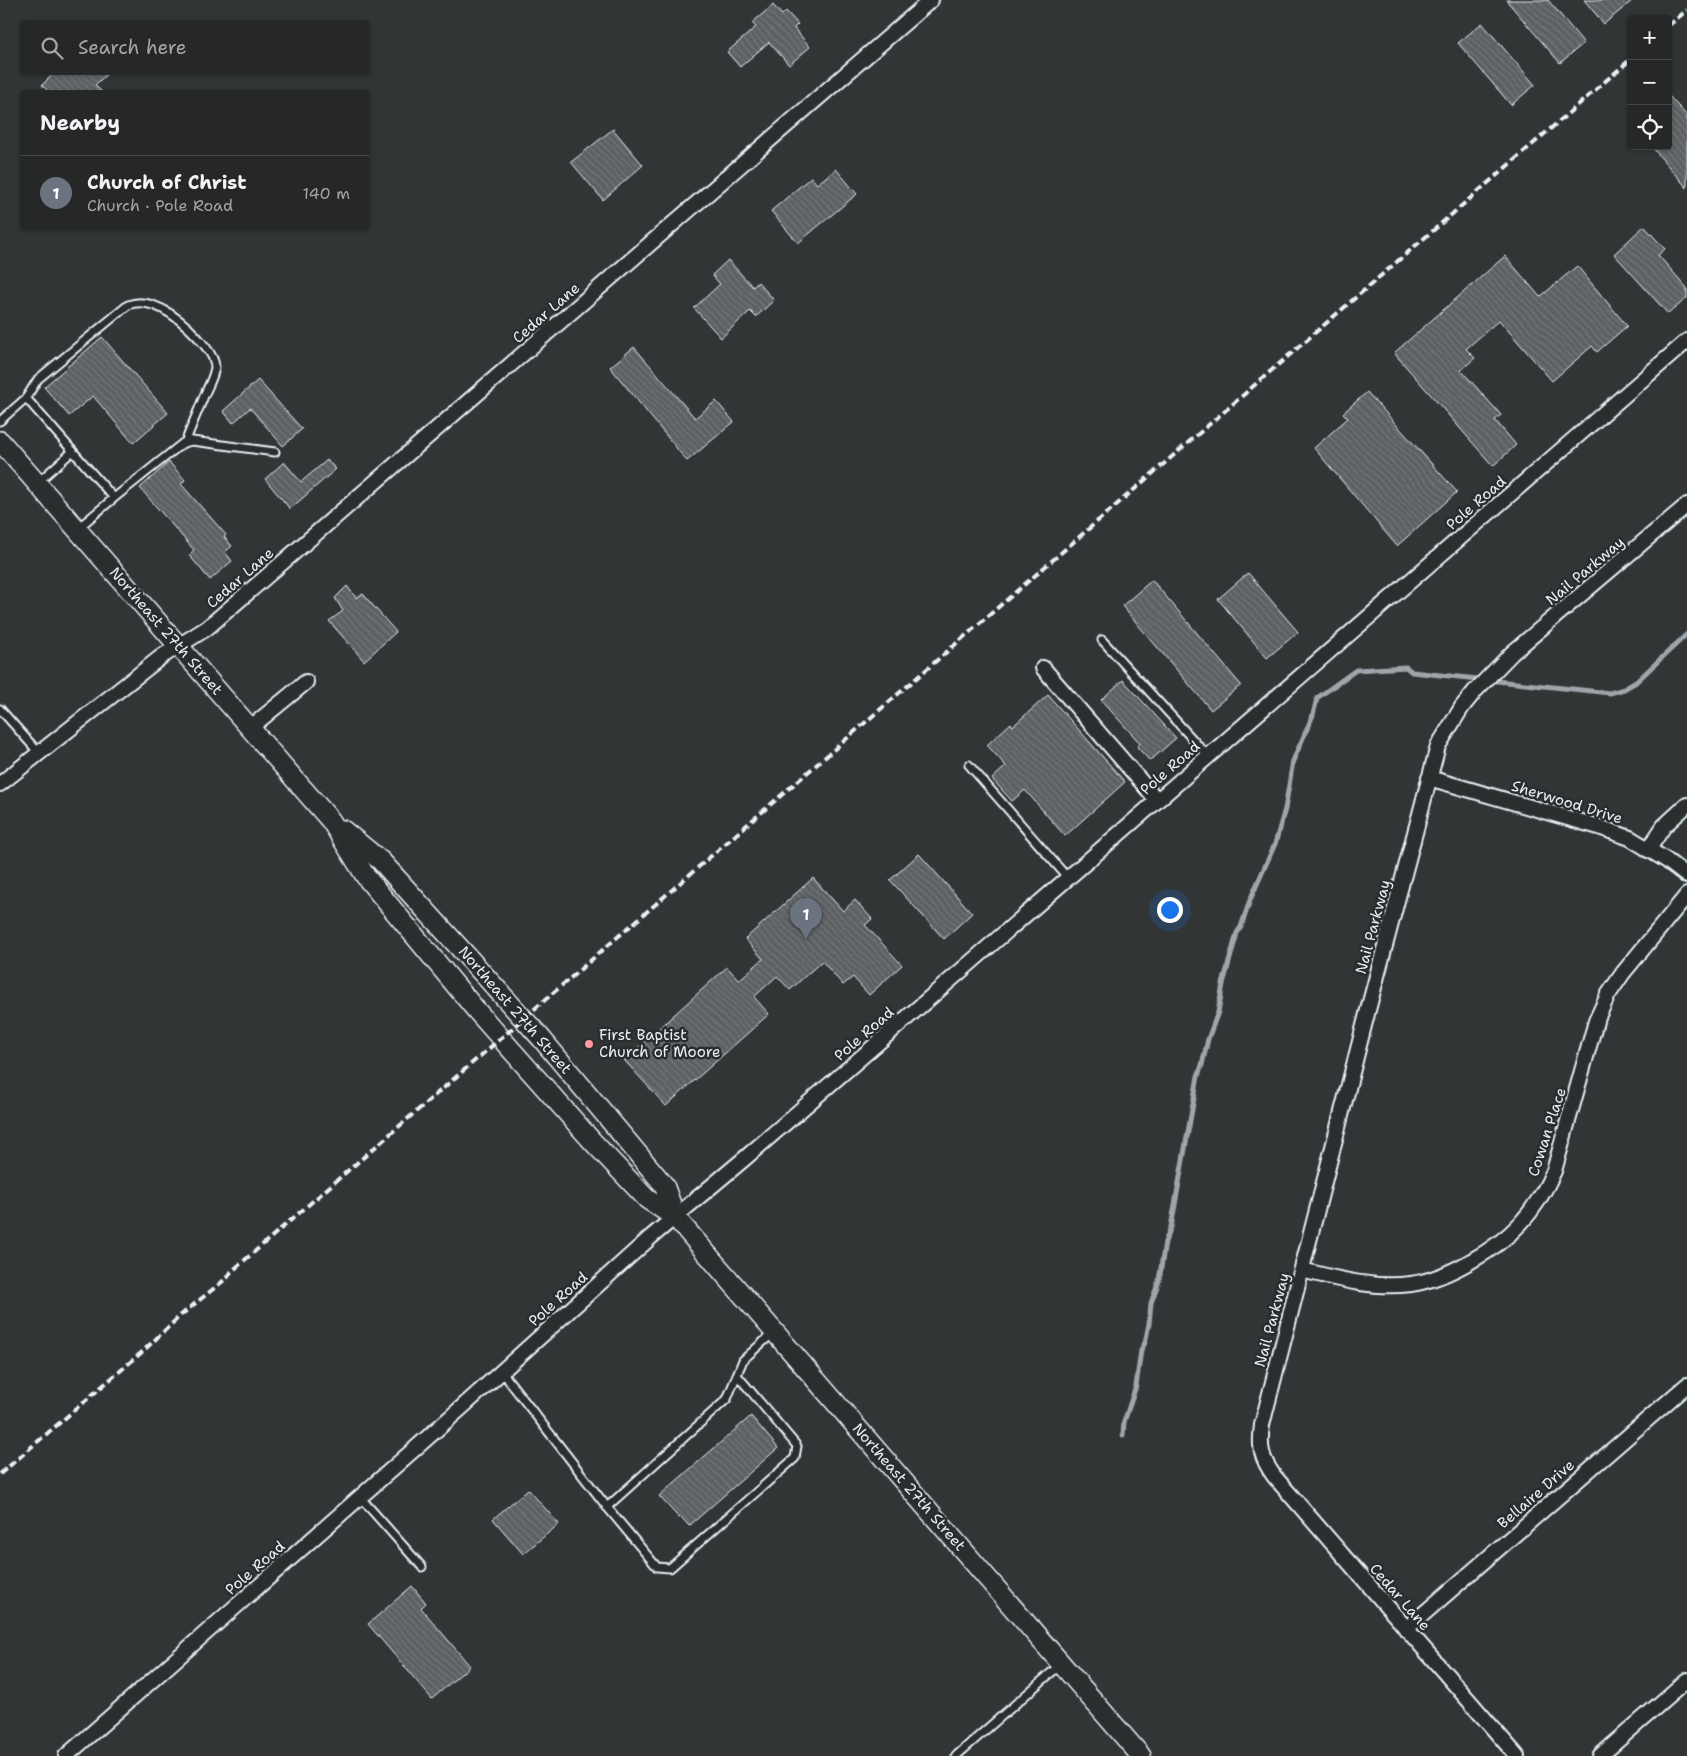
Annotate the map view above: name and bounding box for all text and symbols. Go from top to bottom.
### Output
map controls [1627,15,1672,150]
button: + [1627,15,1672,60]
search box [20,20,370,75]
icon: search [38,34,66,62]
text: Search here [78,35,187,60]
button: − [1627,60,1672,105]
button: locate [1627,105,1672,150]
text: Nearby [40,109,120,137]
text: Church of Christ [87,170,247,195]
text: 1 [52,183,60,204]
text: 140 m [303,183,350,204]
text: Church · Pole Road [87,195,233,216]
street label: Cedar Lane [508,278,584,348]
street label: Pole Road [1442,471,1510,534]
street label: Nail Parkway [1541,532,1629,610]
street label: Cedar Lane [202,543,278,613]
street label: Northeast 27th Street [105,563,227,699]
street label: Pole Road [1136,736,1204,799]
street label: Sherwood Drive [1509,776,1625,828]
street label: Nail Parkway [1351,878,1395,976]
your location [1157,897,1183,923]
pin: 1 [790,898,822,939]
street label: Northeast 27th Street [454,942,576,1078]
street label: Pole Road [830,1002,898,1065]
place label: First Baptist Church of Moore [599,1025,720,1062]
marker: First Baptist Church of Moore [583,1038,595,1050]
street label: Cowan Place [1523,1085,1571,1179]
street label: Pole Road [524,1267,592,1331]
street label: Nail Parkway [1250,1271,1294,1369]
street label: Northeast 27th Street [848,1419,970,1555]
street label: Bellaire Drive [1493,1455,1579,1533]
street label: Pole Road [221,1536,289,1599]
street label: Cedar Lane [1365,1559,1435,1635]

